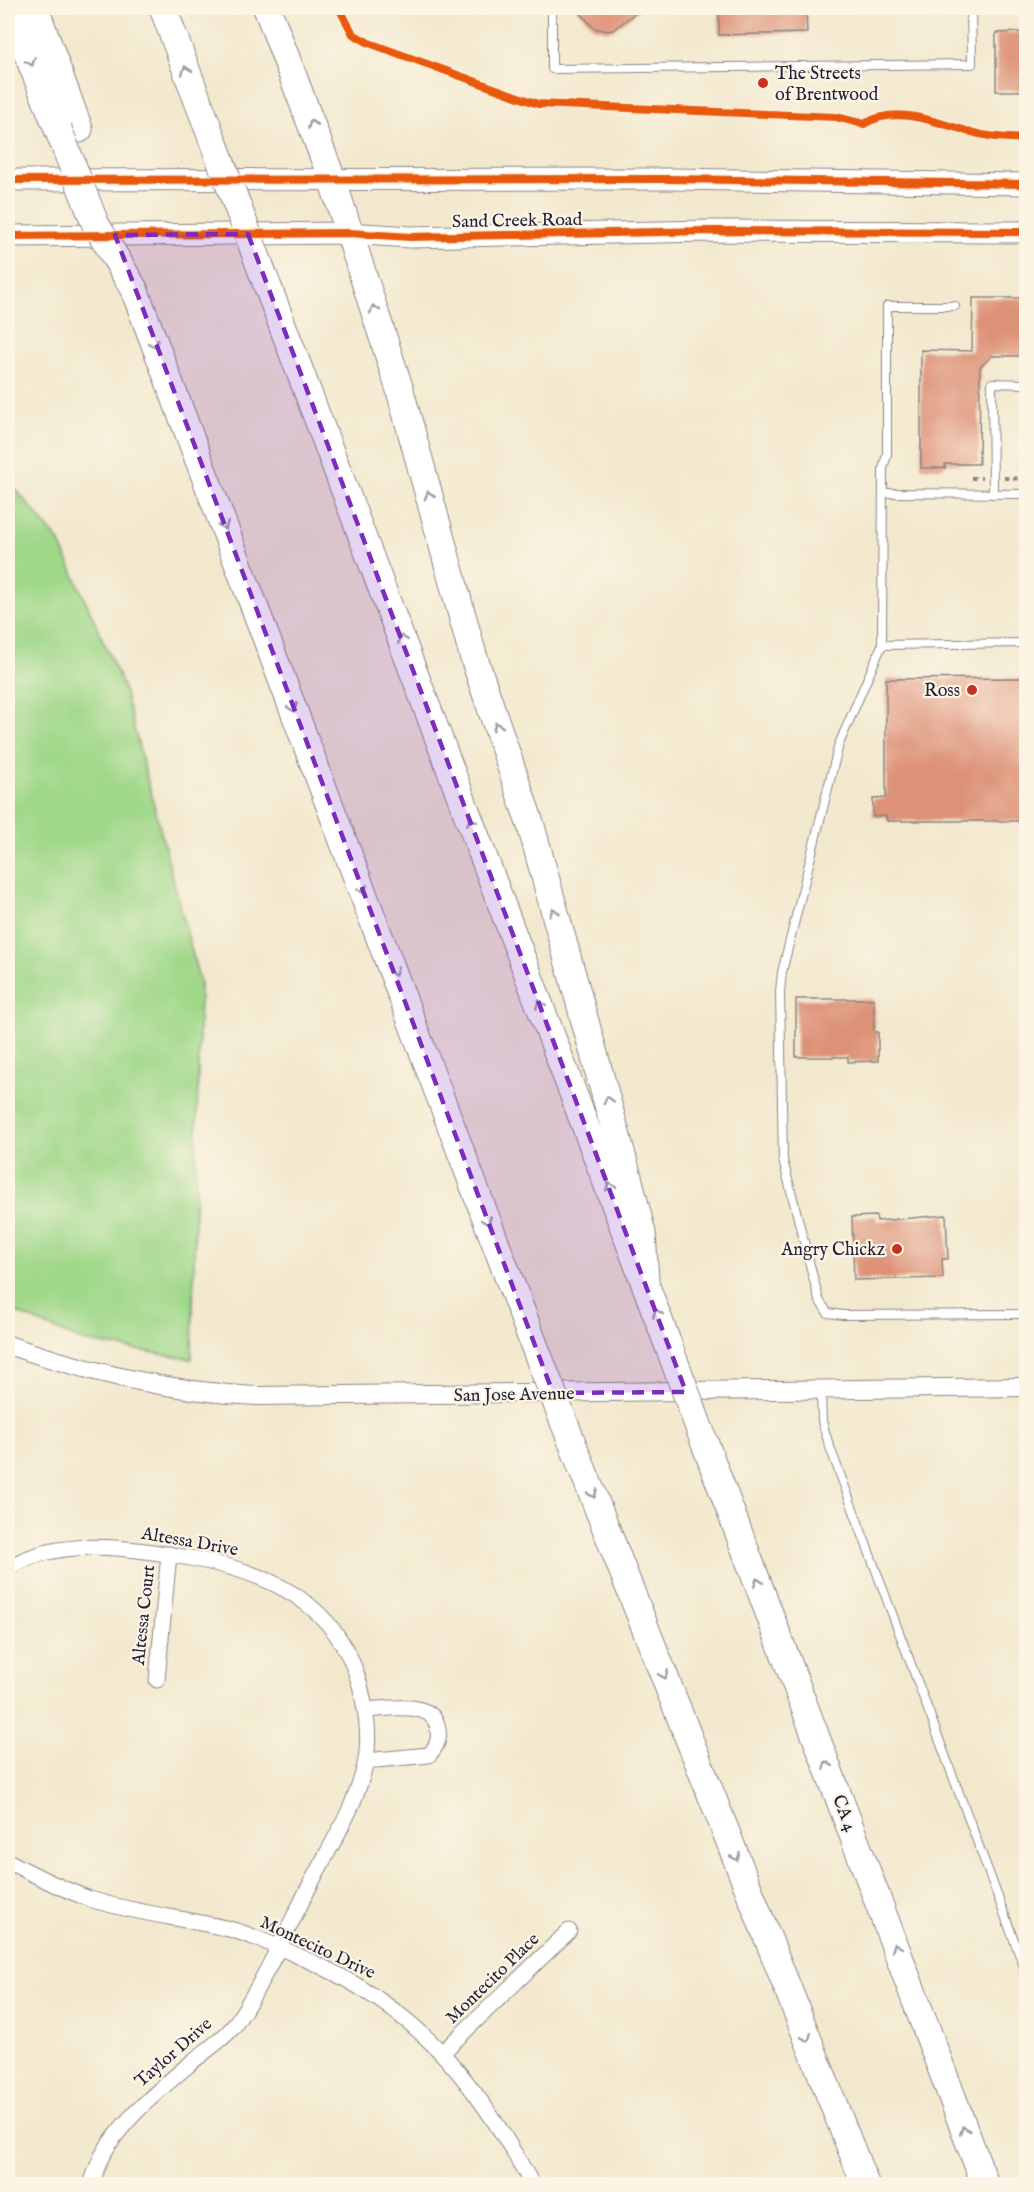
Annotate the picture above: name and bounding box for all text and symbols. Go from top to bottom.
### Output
one-way arrow [24,55,36,66]
place label: The Streets of Brentwood [775,63,879,107]
one-way arrow [181,65,194,76]
marker: The Streets of Brentwood [756,76,770,90]
one-way arrow [306,119,319,130]
street label: Sand Creek Road [452,209,583,234]
one-way arrow [368,304,381,315]
one-way arrow [147,338,160,348]
one-way arrow [424,491,437,501]
one-way arrow [216,520,229,531]
one-way arrow [396,634,409,645]
place label: Ross [924,680,960,703]
marker: Ross [965,683,979,697]
one-way arrow [286,702,299,713]
one-way arrow [492,721,504,732]
one-way arrow [466,817,478,828]
one-way arrow [356,884,369,895]
one-way arrow [549,907,561,918]
one-way arrow [387,967,400,977]
one-way arrow [535,999,547,1010]
one-way arrow [602,1095,615,1105]
one-way arrow [604,1181,617,1192]
one-way arrow [480,1215,492,1226]
place label: Angry Chickz [780,1239,885,1262]
marker: Angry Chickz [890,1242,904,1256]
one-way arrow [652,1308,665,1319]
street label: San Jose Avenue [454,1383,575,1408]
one-way arrow [586,1488,598,1499]
street label: Altessa Drive [139,1522,240,1562]
street label: Altessa Court [128,1564,161,1667]
one-way arrow [752,1578,765,1588]
one-way arrow [657,1669,669,1680]
one-way arrow [822,1760,834,1771]
street label: CA 4 [826,1792,861,1835]
one-way arrow [729,1851,741,1862]
street label: Montecito Drive [256,1912,379,1985]
street label: Montecito Place [441,1929,545,2030]
one-way arrow [891,1942,903,1953]
street label: Taylor Drive [131,2013,217,2093]
one-way arrow [800,2033,813,2043]
one-way arrow [959,2125,972,2136]

